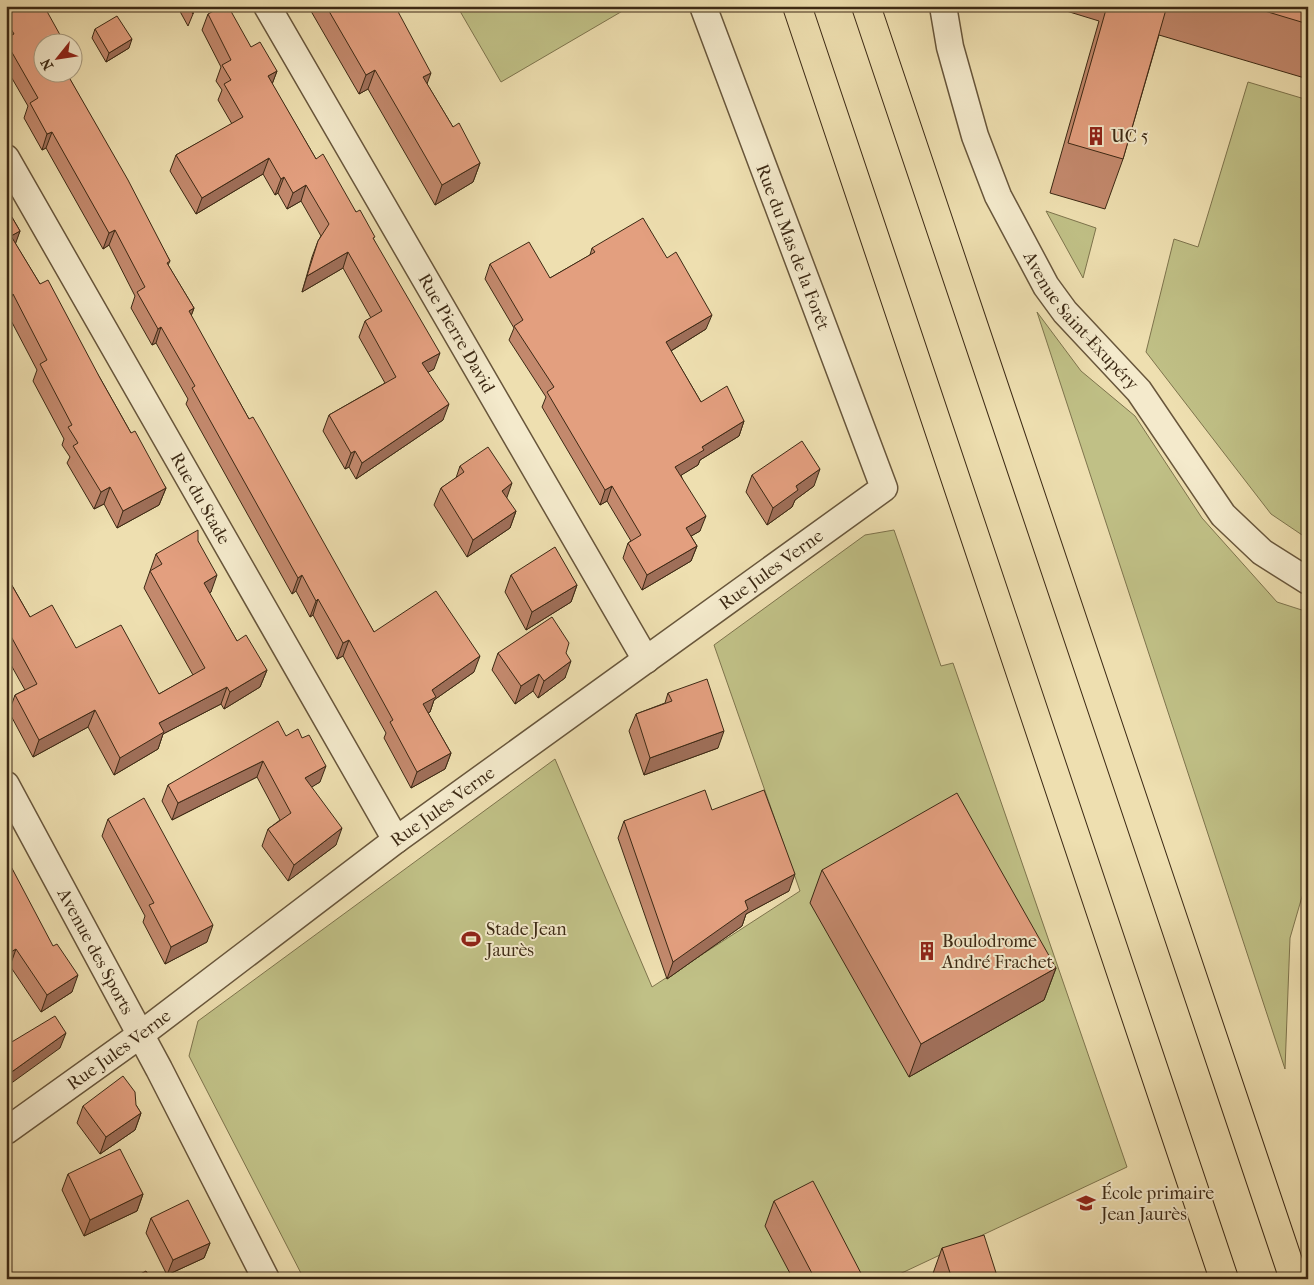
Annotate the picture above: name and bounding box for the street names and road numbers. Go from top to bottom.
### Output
street label: Rue du Mas de la Forêt [751,161,834,334]
street label: Avenue Saint-Exupéry [1018,247,1144,396]
street label: Rue Pierre David [413,270,499,397]
street label: Rue du Stade [166,449,235,548]
street label: Rue Jules Verne [715,525,827,614]
street label: Rue Jules Verne [387,762,499,851]
street label: Avenue des Sports [52,884,138,1019]
street label: Rue Jules Verne [63,1005,175,1095]

